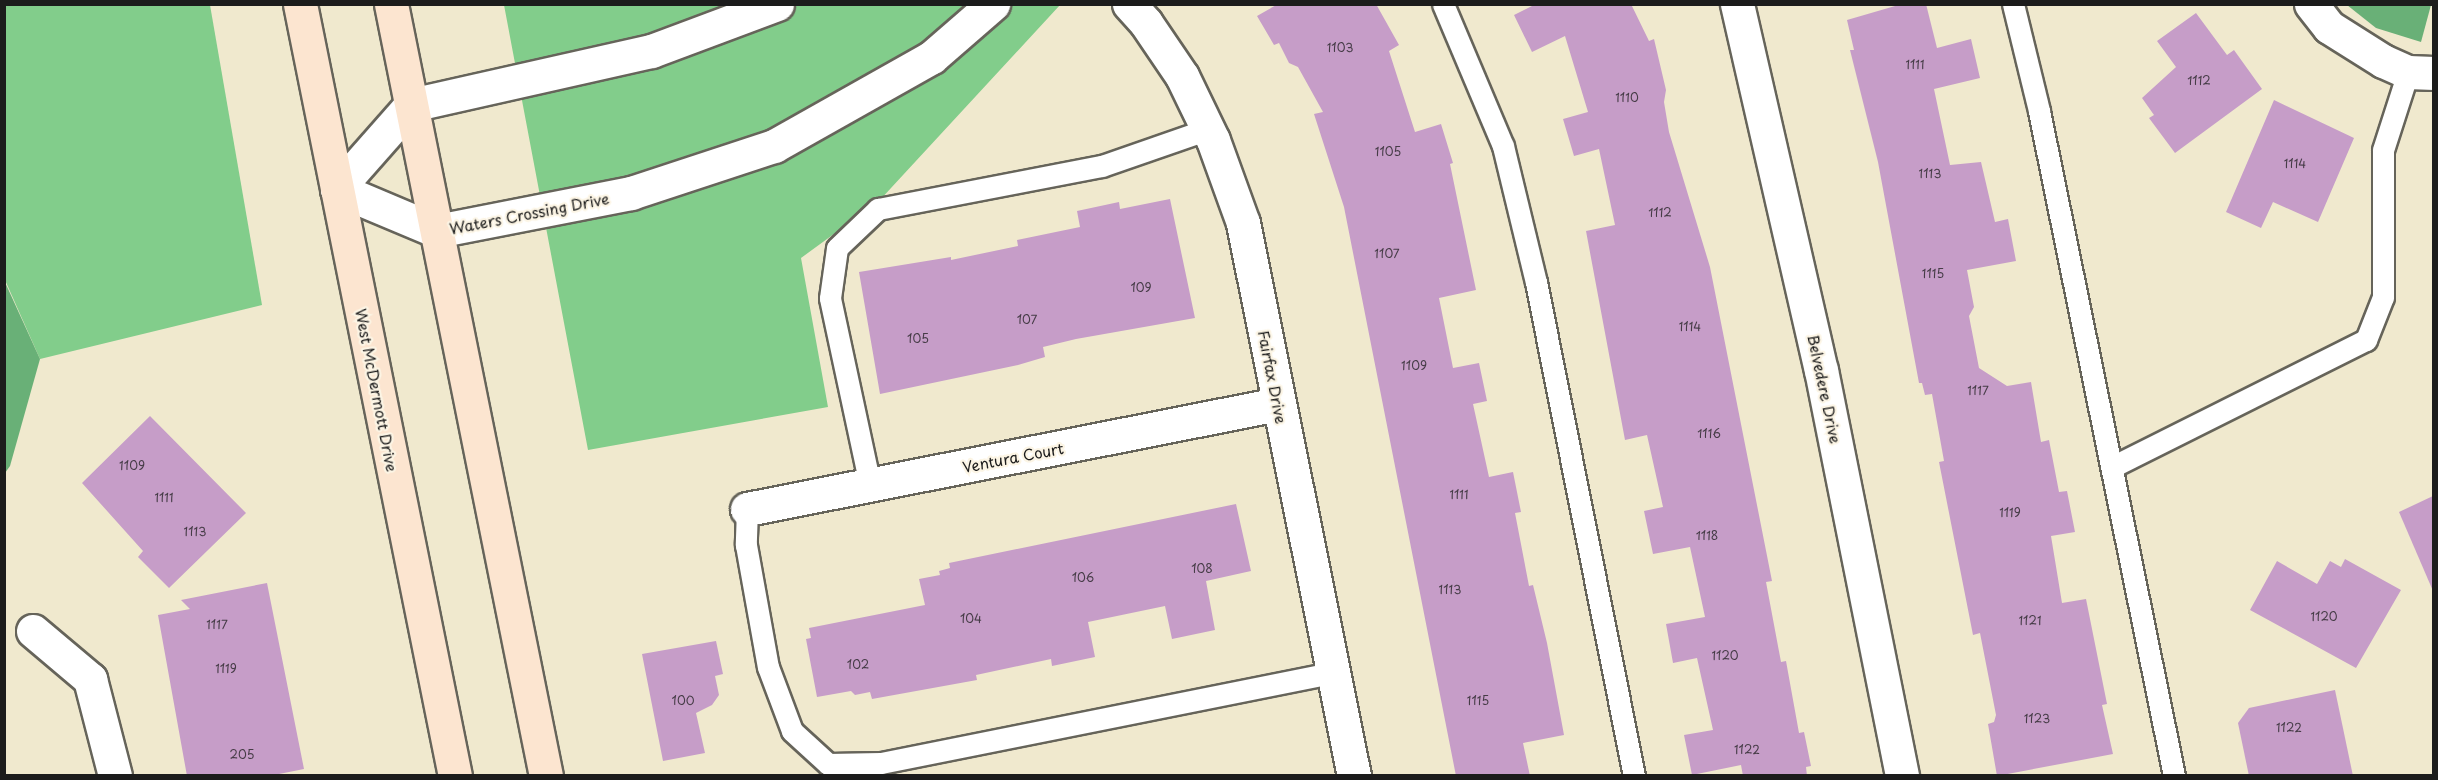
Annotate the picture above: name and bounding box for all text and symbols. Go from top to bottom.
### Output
house number: 1103 [1327,41,1353,55]
house number: 1111 [1905,58,1925,72]
house number: 1112 [2187,74,2211,88]
house number: 1110 [1615,91,1639,105]
house number: 1105 [1375,145,1401,159]
house number: 1114 [2284,157,2306,171]
house number: 1113 [1919,167,1941,181]
street label: Waters Crossing Drive [448,189,610,237]
house number: 1112 [1648,206,1672,220]
house number: 1107 [1374,247,1400,261]
house number: 1115 [1922,267,1944,281]
house number: 109 [1130,281,1152,295]
street label: West McDermott Drive [352,306,402,474]
house number: 107 [1017,313,1037,327]
house number: 1114 [1679,320,1701,334]
street label: Fairfax Drive [1255,329,1291,425]
house number: 105 [907,332,929,346]
street label: Belvedere Drive [1805,332,1845,446]
house number: 1109 [1401,359,1427,373]
house number: 1117 [1967,384,1989,398]
house number: 1116 [1697,427,1721,441]
street label: Ventura Court [961,438,1065,476]
house number: 1109 [119,459,145,473]
house number: 1111 [1449,488,1469,502]
house number: 1111 [154,491,174,505]
house number: 1119 [1999,506,2021,520]
house number: 1113 [184,525,206,539]
house number: 1118 [1696,529,1718,543]
house number: 108 [1191,562,1213,576]
house number: 106 [1072,571,1094,585]
house number: 1113 [1439,583,1461,597]
house number: 1120 [2310,610,2338,624]
house number: 104 [960,612,982,626]
house number: 1121 [2018,614,2042,628]
house number: 1117 [206,618,228,632]
house number: 1120 [1711,649,1739,663]
house number: 102 [847,658,869,672]
house number: 1119 [215,662,237,676]
house number: 100 [672,694,694,708]
house number: 1115 [1467,694,1489,708]
house number: 1123 [2024,712,2050,726]
house number: 1122 [2276,721,2302,735]
house number: 1122 [1734,743,1760,757]
house number: 205 [230,748,254,762]

